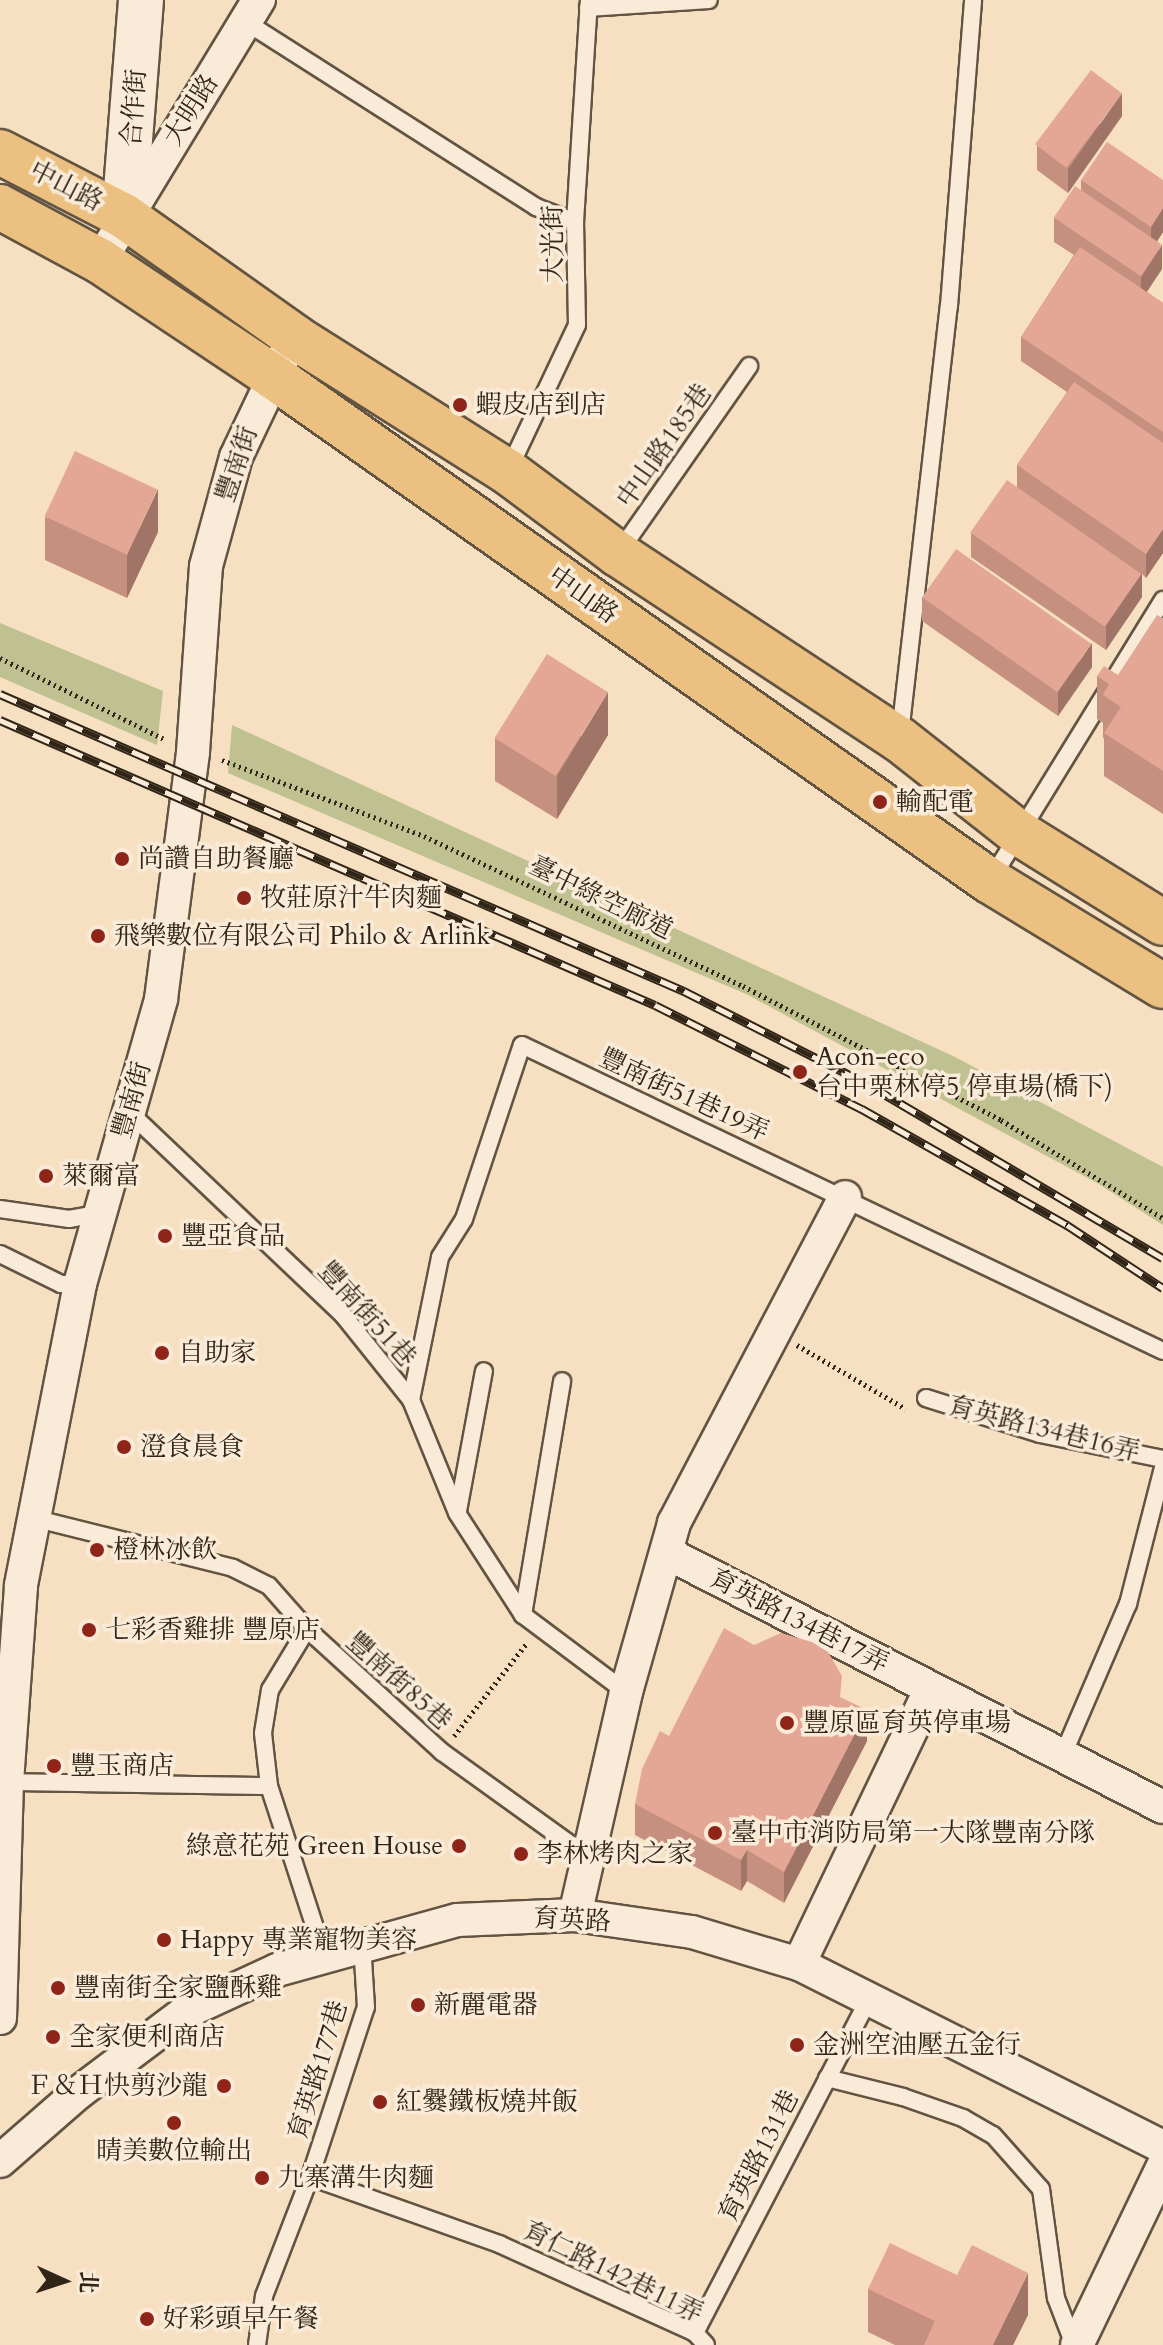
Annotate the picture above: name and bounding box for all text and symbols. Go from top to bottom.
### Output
street label: 合作街 [116,68,152,148]
street label: 大明路 [157,69,225,151]
street label: 中山路 [24,154,108,218]
street label: 大光街 [537,205,569,283]
street label: 中山路185巷 [610,378,718,514]
place label: 蝦皮店到店 [476,389,606,421]
marker: 蝦皮店到店 [451,396,469,414]
street label: 豐南街 [210,422,264,506]
street label: 中山路 [542,560,624,630]
place label: 輸配電 [896,786,974,818]
marker: 輸配電 [871,793,889,811]
place label: 尚讚自助餐廳 [138,843,294,875]
marker: 尚讚自助餐廳 [113,850,131,868]
street label: 臺中綠空廊道 [524,850,678,946]
place label: 牧莊原汁牛肉麵 [260,882,442,914]
marker: 牧莊原汁牛肉麵 [235,889,253,907]
place label: 飛樂數位有限公司 Philo & Arlink [114,920,490,952]
marker: 飛樂數位有限公司 Philo & Arlink [89,927,107,945]
place label: Acon-eco 台中栗林停5 停車場(橋下) [816,1041,1113,1102]
street label: 豐南街51巷19弄 [594,1042,774,1148]
street label: 豐南街 [106,1058,158,1142]
marker: Acon-eco 台中栗林停5 停車場(橋下) [791,1063,809,1081]
place label: 萊爾富 [62,1160,140,1192]
marker: 萊爾富 [37,1167,55,1185]
place label: 豐亞食品 [181,1220,285,1252]
marker: 豐亞食品 [156,1227,174,1245]
street label: 豐南街51巷 [312,1255,422,1373]
place label: 自助家 [178,1337,256,1369]
marker: 自助家 [153,1344,171,1362]
street label: 育英路134巷16弄 [945,1390,1143,1468]
place label: 澄食晨食 [140,1431,244,1463]
marker: 澄食晨食 [115,1438,133,1456]
place label: 橙林冰飲 [113,1534,217,1566]
marker: 橙林冰飲 [88,1541,106,1559]
street label: 育英路134巷17弄 [704,1562,894,1680]
place label: 七彩香雞排 豐原店 [105,1614,320,1646]
marker: 七彩香雞排 豐原店 [80,1621,98,1639]
street label: 豐南街85巷 [340,1626,458,1736]
place label: 豐原區育英停車場 [803,1707,1011,1739]
marker: 豐原區育英停車場 [778,1714,796,1732]
place label: 豐玉商店 [70,1750,174,1782]
marker: 豐玉商店 [45,1757,63,1775]
place label: 臺中市消防局第一大隊豐南分隊 [731,1817,1095,1849]
marker: 臺中市消防局第一大隊豐南分隊 [706,1824,724,1842]
place label: 綠意花苑 Green House [186,1830,443,1862]
marker: 綠意花苑 Green House [450,1837,468,1855]
place label: 李林烤肉之家 [537,1838,693,1870]
marker: 李林烤肉之家 [512,1845,530,1863]
street label: 育英路 [532,1902,612,1938]
place label: Happy 專業寵物美容 [180,1924,417,1956]
marker: Happy 專業寵物美容 [155,1931,173,1949]
place label: 豐南街全家鹽酥雞 [74,1972,282,2004]
marker: 豐南街全家鹽酥雞 [49,1979,67,1997]
place label: 新麗電器 [434,1989,538,2021]
marker: 新麗電器 [409,1996,427,2014]
street label: 育英路177巷 [282,1997,354,2143]
place label: 全家便利商店 [69,2021,225,2053]
marker: 全家便利商店 [44,2028,62,2046]
place label: 金洲空油壓五金行 [813,2029,1021,2061]
marker: 金洲空油壓五金行 [788,2036,806,2054]
place label: Ｆ＆Ｈ快剪沙龍 [26,2070,208,2102]
marker: Ｆ＆Ｈ快剪沙龍 [215,2077,233,2095]
street label: 育英路131巷 [712,2085,806,2227]
place label: 紅爨鐵板燒丼飯 [396,2086,578,2118]
marker: 紅爨鐵板燒丼飯 [371,2093,389,2111]
marker: 晴美數位輸出 [165,2114,183,2132]
place label: 晴美數位輸出 [96,2135,252,2167]
place label: 九寨溝牛肉麵 [278,2162,434,2194]
marker: 九寨溝牛肉麵 [253,2169,271,2187]
street label: 育仁路142巷11弄 [518,2215,708,2329]
north arrow [24,2241,104,2321]
text: 北 [72,2270,104,2294]
place label: 好彩頭早午餐 [163,2303,319,2335]
marker: 好彩頭早午餐 [138,2310,156,2328]

